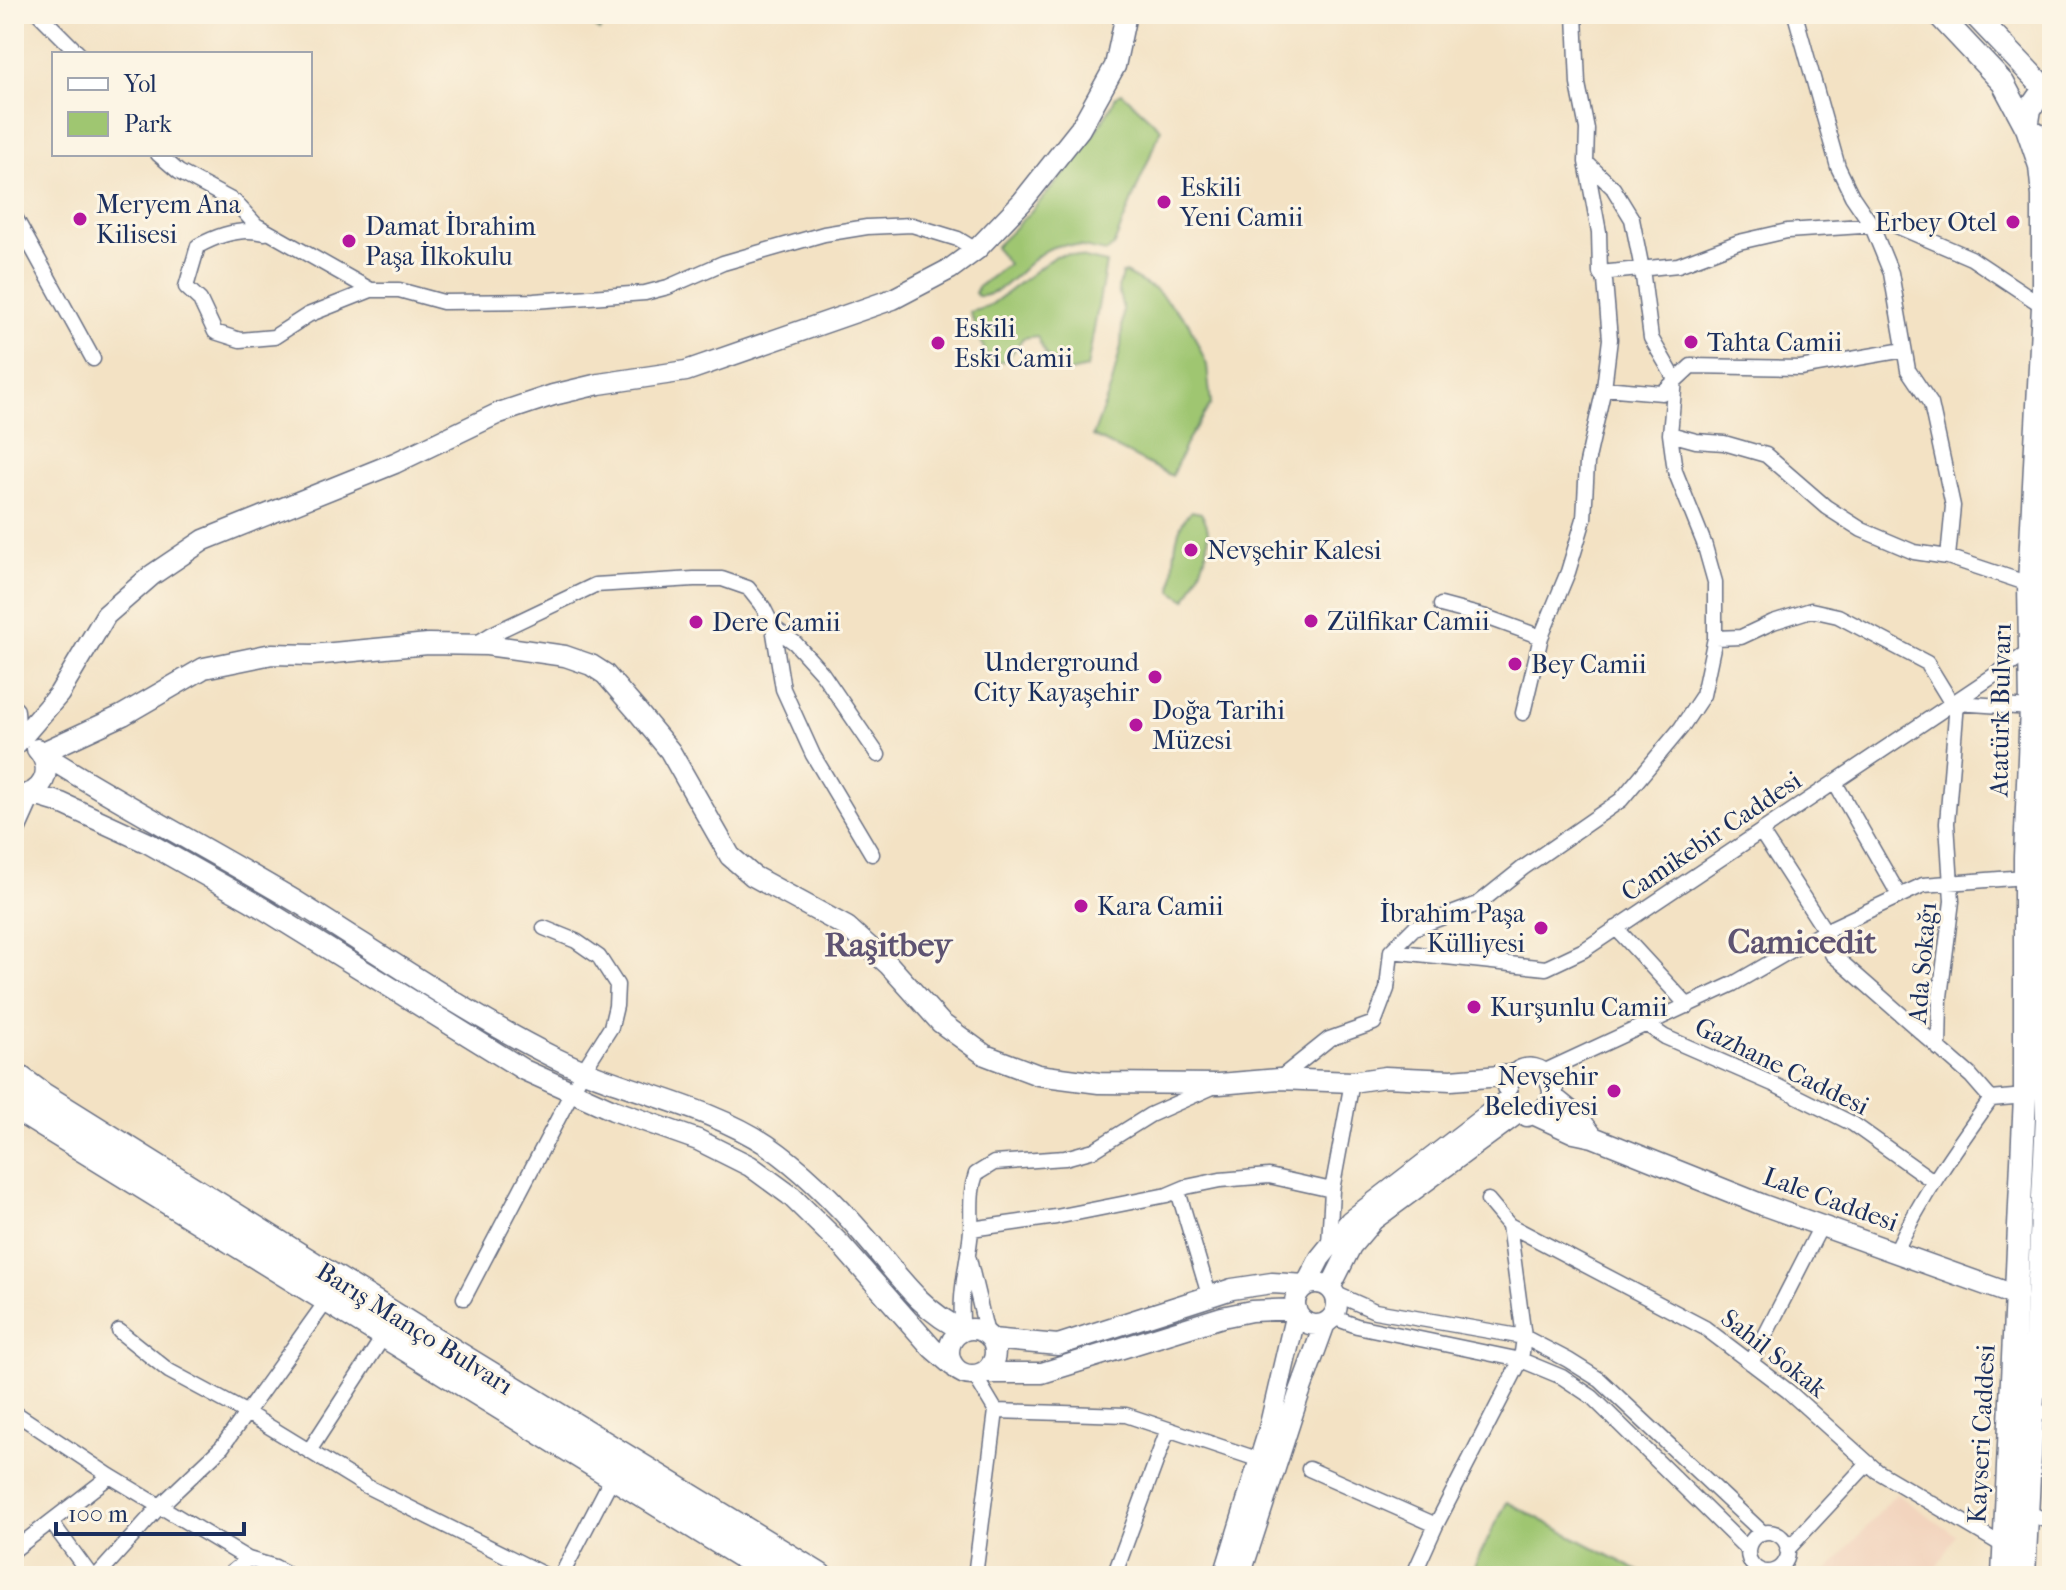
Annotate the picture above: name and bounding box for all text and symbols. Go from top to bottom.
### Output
legend [52,52,312,156]
text: Yol [123,70,157,98]
text: Park [124,110,172,138]
place label: Eskili Yeni Camii [1179,172,1303,233]
place label: Meryem Ana Kilisesi [96,189,242,250]
marker: Eskili Yeni Camii [1155,193,1173,211]
place label: Erbey Otel [1875,207,1997,238]
marker: Meryem Ana Kilisesi [71,210,89,228]
place label: Damat İbrahim Paşa İlkokulu [365,210,536,272]
marker: Erbey Otel [2004,213,2022,231]
marker: Damat İbrahim Paşa İlkokulu [340,232,358,250]
place label: Eskili Eski Camii [954,313,1073,374]
place label: Tahta Camii [1707,327,1842,358]
marker: Tahta Camii [1682,333,1700,351]
marker: Eskili Eski Camii [929,334,947,352]
place label: Nevşehir Kalesi [1207,535,1382,566]
marker: Nevşehir Kalesi [1182,541,1200,559]
place label: Zülfikar Camii [1327,606,1490,637]
place label: Dere Camii [712,607,841,638]
marker: Zülfikar Camii [1302,612,1320,630]
marker: Dere Camii [687,613,705,631]
street label: Atatürk Bulvarı [1983,623,2018,798]
place label: Underground City Kayaşehir [973,647,1140,708]
place label: Bey Camii [1531,649,1647,680]
marker: Bey Camii [1506,655,1524,673]
marker: Underground City Kayaşehir [1146,668,1164,686]
place label: Doğa Tarihi Müzesi [1152,695,1285,756]
marker: Doğa Tarihi Müzesi [1127,716,1145,734]
street label: Camikebir Caddesi [1615,765,1807,908]
place label: Kara Camii [1097,891,1224,922]
marker: Kara Camii [1072,897,1090,915]
place label: İbrahim Paşa Külliyesi [1380,897,1526,959]
street label: Ada Sokağı [1902,901,1943,1026]
marker: İbrahim Paşa Külliyesi [1532,919,1550,937]
district label: Camicedit [1728,922,1877,962]
district label: Raşitbey [824,925,954,965]
place label: Kurşunlu Camii [1490,992,1668,1023]
marker: Kurşunlu Camii [1465,998,1483,1016]
street label: Gazhane Caddesi [1690,1011,1874,1122]
place label: Nevşehir Belediyesi [1484,1061,1598,1122]
marker: Nevşehir Belediyesi [1605,1082,1623,1100]
street label: Lale Caddesi [1759,1161,1903,1238]
street label: Barış Manço Bulvarı [311,1255,519,1402]
street label: Sahil Sokak [1715,1302,1833,1405]
street label: Kayseri Caddesi [1961,1343,2002,1524]
scale bar [56,1486,244,1536]
text: 100 m [68,1500,128,1528]

